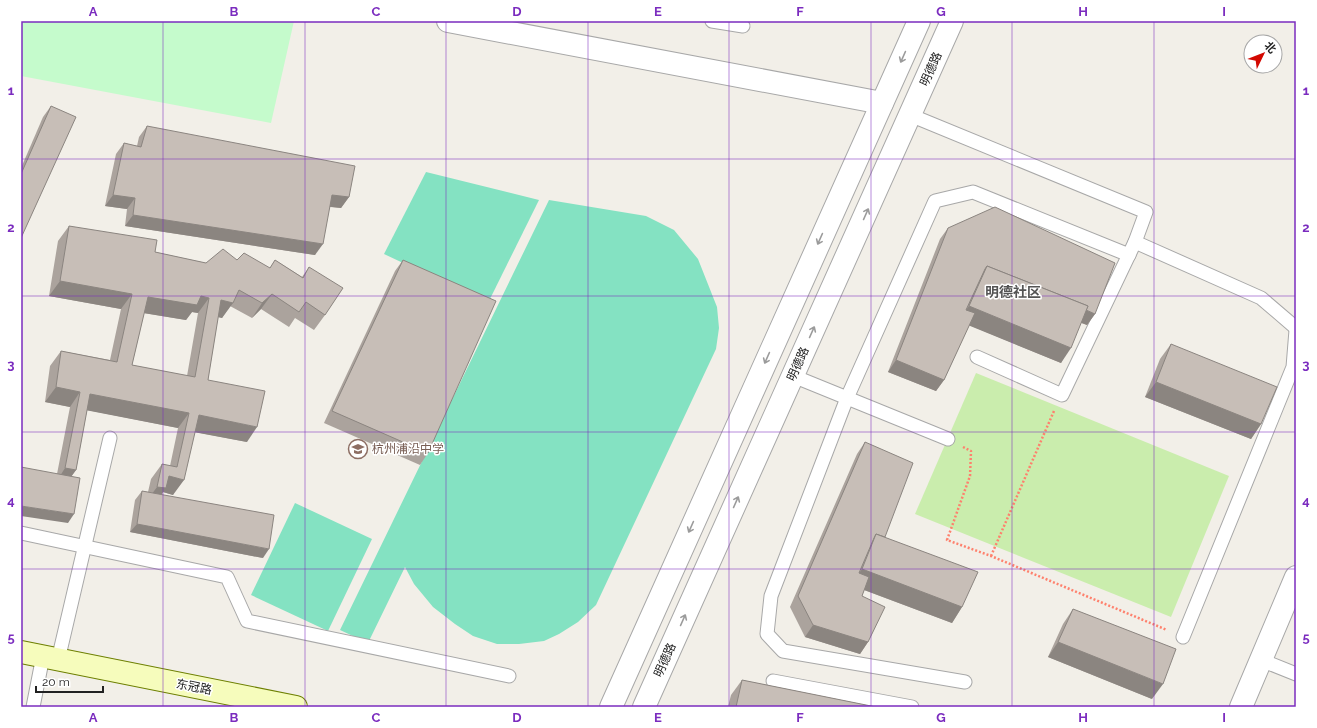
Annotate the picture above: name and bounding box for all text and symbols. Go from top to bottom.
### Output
text: A [89,4,98,19]
text: B [230,4,239,19]
text: C [372,4,381,19]
text: D [512,4,522,19]
text: E [654,4,662,19]
text: F [796,4,804,19]
text: G [936,4,946,19]
text: H [1078,4,1088,19]
text: I [1222,4,1226,19]
north arrow [1243,34,1283,74]
text: 北 [1261,39,1278,56]
one-way arrow [898,50,906,62]
street label: 明德路 [917,50,945,88]
text: 1 [8,83,15,98]
text: 1 [1303,83,1310,98]
one-way arrow [863,208,870,220]
text: 2 [7,220,15,235]
text: 2 [1302,220,1310,235]
one-way arrow [816,233,824,245]
district label: 明德社区 [985,284,1041,300]
one-way arrow [809,327,817,339]
street label: 明德路 [784,345,812,383]
one-way arrow [763,351,770,363]
text: 3 [7,357,15,372]
text: 3 [1302,357,1310,372]
school or university icon: 杭州浦沿中学 [347,438,369,460]
place label: 杭州浦沿中学 [372,442,444,456]
text: 4 [7,493,15,508]
text: 4 [1302,493,1310,508]
one-way arrow [733,496,740,508]
one-way arrow [687,521,694,533]
one-way arrow [680,615,687,627]
text: 5 [7,630,15,645]
text: 5 [1302,630,1310,645]
street label: 明德路 [651,641,679,679]
scale bar [36,668,103,694]
text: 20 m [42,675,70,689]
street label: 东冠路 [175,677,213,697]
text: A [89,710,98,725]
text: B [230,710,239,725]
text: C [372,710,381,725]
text: D [512,710,522,725]
text: E [654,710,662,725]
text: F [796,710,804,725]
text: G [936,710,946,725]
text: H [1078,710,1088,725]
text: I [1222,710,1226,725]

